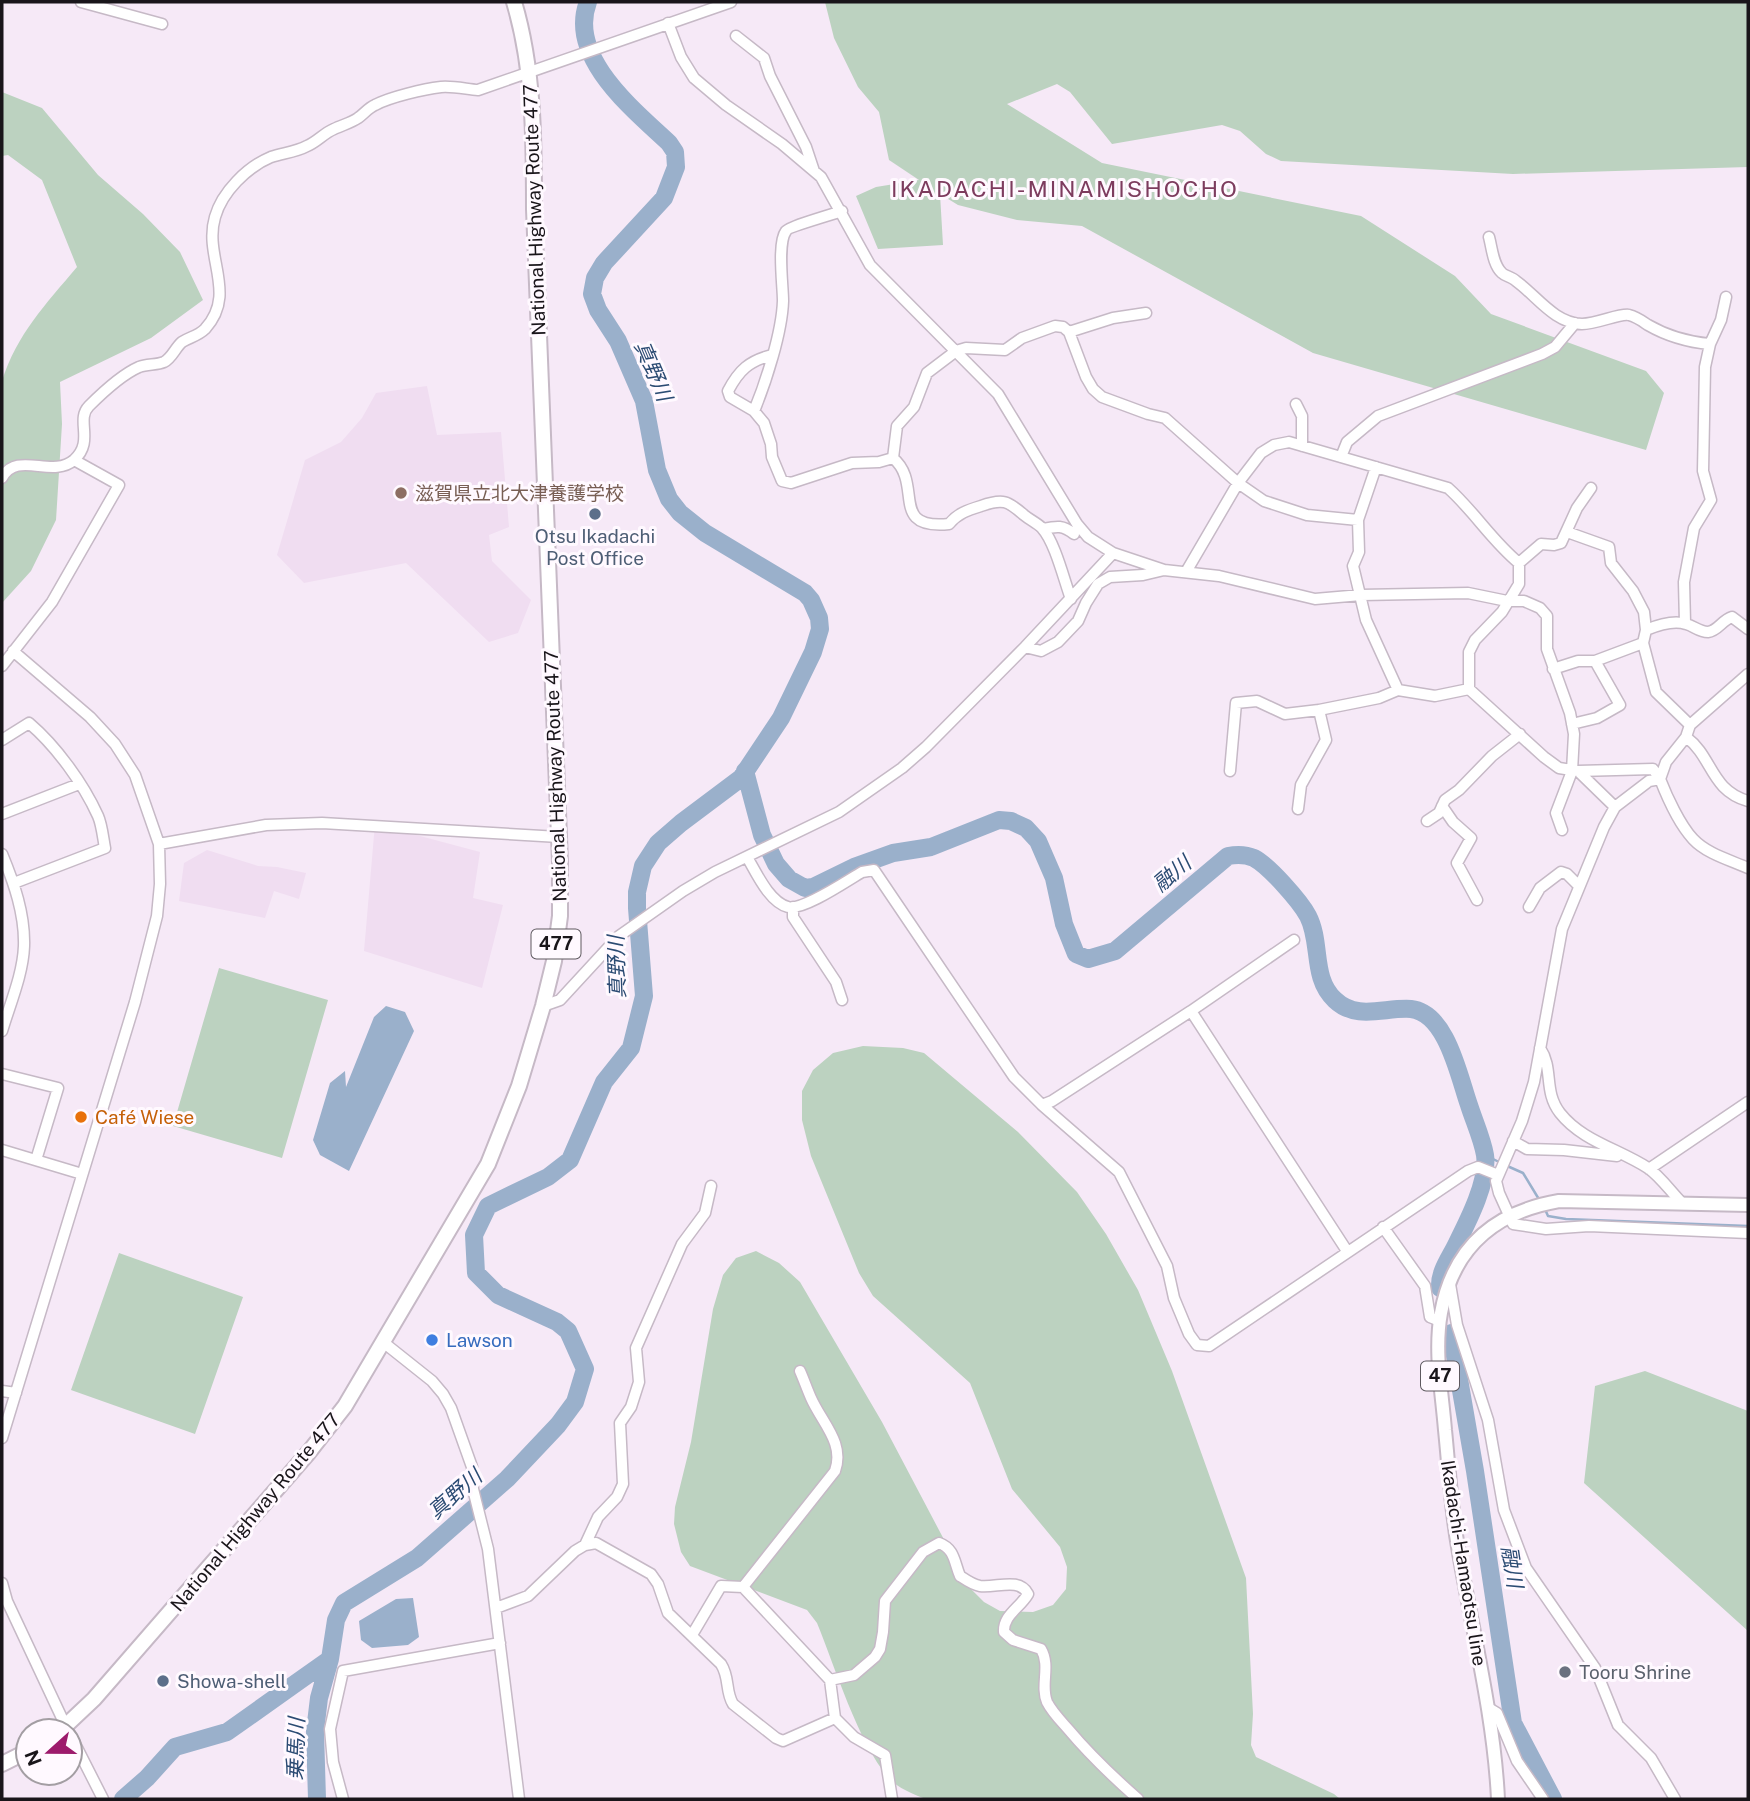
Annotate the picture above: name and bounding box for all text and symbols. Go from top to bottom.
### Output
street label: National Highway Route 477 [519,84,549,336]
district label: IKADACHI-MINAMISHOCHO [891,175,1239,202]
water label: 真野川 [630,337,678,407]
place label: 滋賀県立北大津養護学校 [415,482,624,504]
marker: 滋賀県立北大津養護学校 [393,485,409,501]
marker: Otsu Ikadachi Post Office [587,506,603,522]
place label: Otsu Ikadachi Post Office [535,525,655,569]
street label: National Highway Route 477 [540,650,570,902]
water label: 融川 [1148,849,1197,897]
road number: 477 [532,930,580,959]
water label: 真野川 [603,933,630,999]
place label: Café Wiese [95,1106,194,1128]
marker: Café Wiese [73,1109,89,1125]
place label: Lawson [446,1329,513,1351]
marker: Lawson [424,1332,440,1348]
road number: 47 [1421,1362,1459,1391]
street label: National Highway Route 477 [166,1408,344,1616]
street label: Ikadachi-Hamaotsu line [1437,1458,1491,1668]
water label: 真野川 [423,1462,488,1524]
water label: 融川 [1497,1544,1528,1592]
place label: Tooru Shrine [1579,1661,1691,1683]
marker: Tooru Shrine [1557,1664,1573,1680]
place label: Showa-shell [177,1670,286,1692]
marker: Showa-shell [155,1673,171,1689]
water label: 乗馬川 [282,1715,309,1781]
north arrow [14,1717,84,1787]
text: N [20,1747,46,1769]

